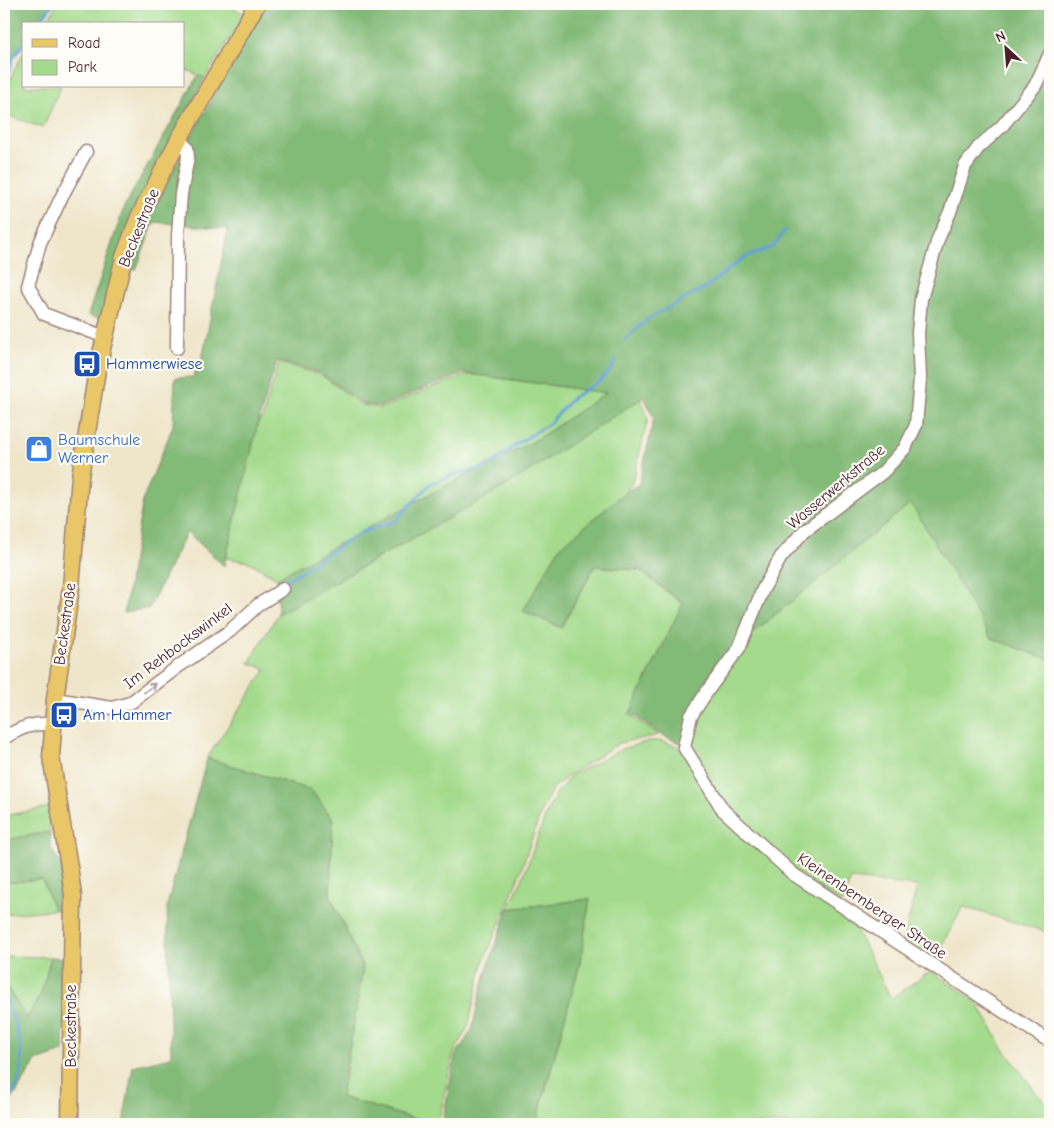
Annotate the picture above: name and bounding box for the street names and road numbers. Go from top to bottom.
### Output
street label: Beckestraße [115,186,163,270]
street label: Wasserwerkstraße [783,441,889,533]
street label: Beckestraße [50,582,80,666]
street label: Im Rehbockswinkel [120,599,236,693]
street label: Kleinenbernberger Straße [794,849,950,963]
street label: Beckestraße [62,984,80,1068]

